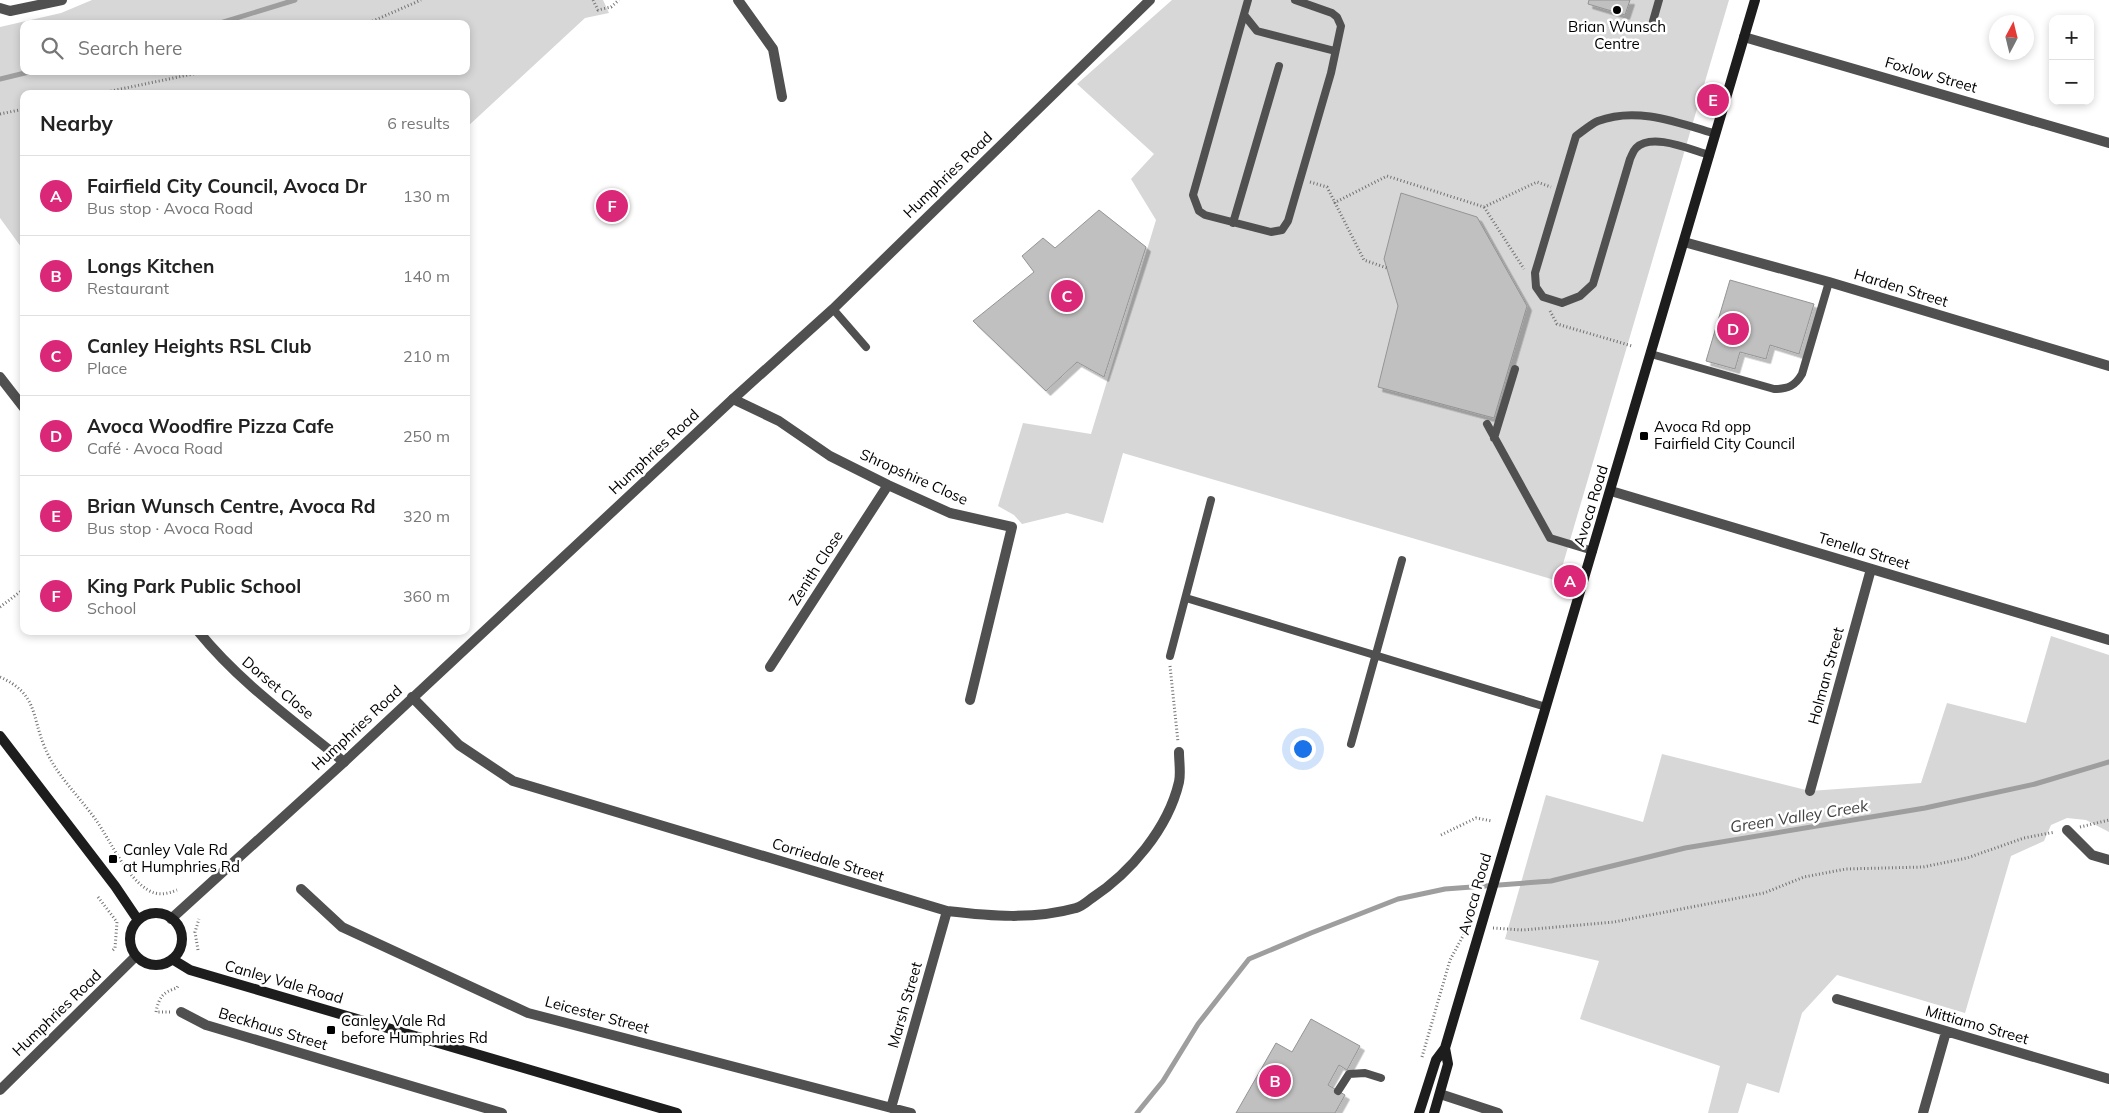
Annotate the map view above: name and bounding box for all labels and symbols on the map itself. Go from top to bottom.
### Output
marker: Brian Wunsch Centre [1611,4,1623,16]
north arrow [1989,15,2034,60]
place label: Brian Wunsch Centre [1568,17,1666,53]
street label: Foxlow Street [1883,52,1979,97]
pin: E [1697,81,1729,119]
street label: Humphries Road [899,127,996,222]
pin: F [596,187,628,225]
street label: Harden Street [1852,264,1950,311]
pin: C [1051,277,1083,315]
pin: D [1717,310,1749,348]
street label: Humphries Road [605,405,703,498]
place label: Avoca Rd opp Fairfield City Council [1654,417,1795,453]
marker: Avoca Rd opp Fairfield City Council [1638,430,1650,442]
street label: Shropshire Close [857,444,971,509]
street label: Avoca Road [1569,463,1612,549]
street label: Zenith Close [784,527,847,609]
street label: Tenella Street [1816,528,1912,573]
pin: A [1554,562,1586,600]
street label: Holman Street [1803,625,1848,727]
street label: Dorset Close [239,652,318,723]
street label: Humphries Road [308,681,406,774]
your location [1290,736,1316,762]
water label: Green Valley Creek [1729,795,1870,837]
street label: Corriedale Street [770,833,886,886]
place label: Canley Vale Rd at Humphries Rd [123,840,240,876]
street label: Avoca Road [1454,851,1495,937]
marker: Canley Vale Rd at Humphries Rd [107,853,119,865]
street label: Canley Vale Road [223,956,346,1008]
street label: Marsh Street [883,960,926,1050]
street label: Humphries Road [8,965,105,1060]
street label: Leicester Street [543,992,651,1038]
street label: Mittiamo Street [1923,1001,2031,1048]
street label: Beckhaus Street [216,1003,330,1054]
place label: Canley Vale Rd before Humphries Rd [341,1011,488,1047]
marker: Canley Vale Rd before Humphries Rd [325,1024,337,1036]
pin: B [1259,1062,1291,1100]

